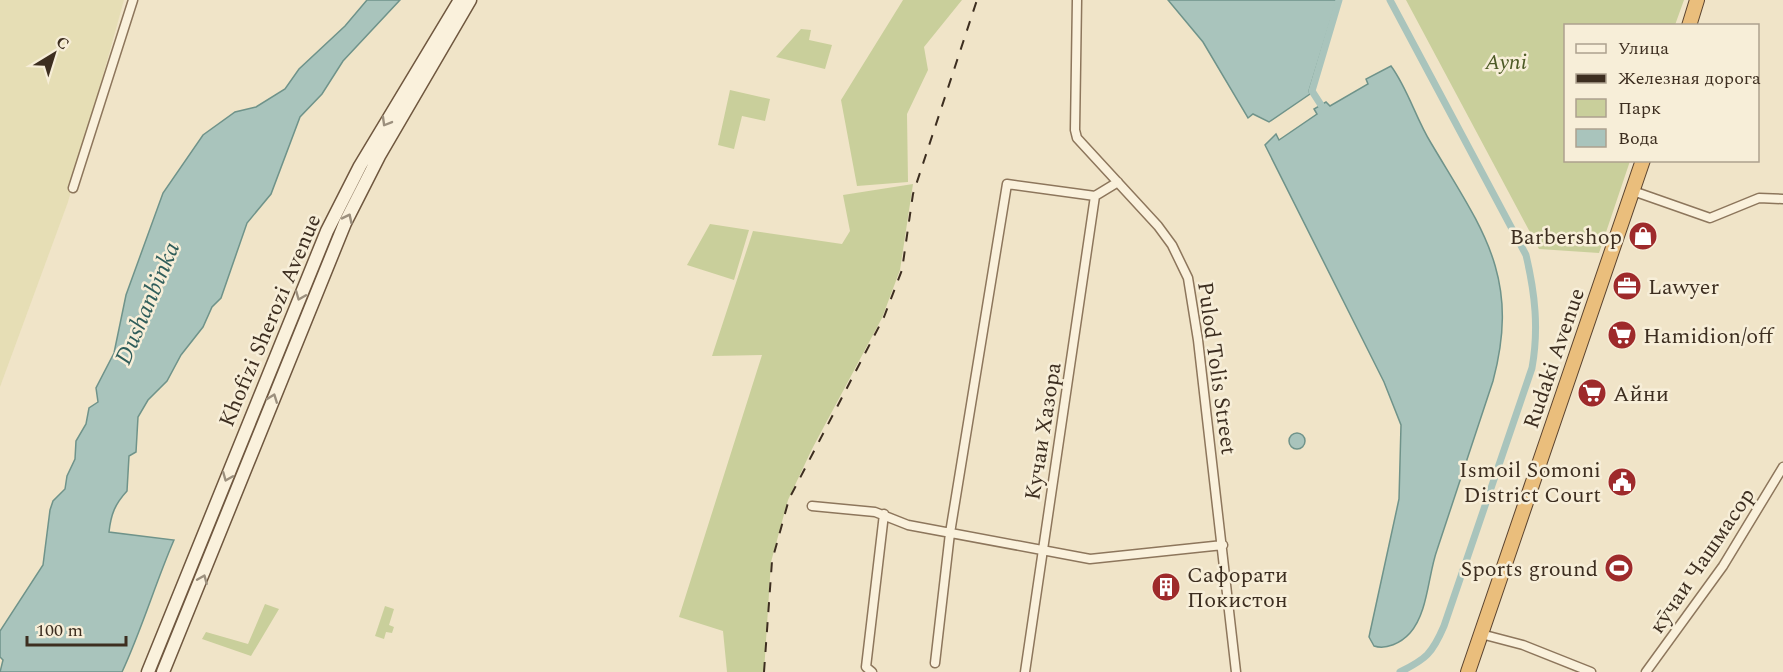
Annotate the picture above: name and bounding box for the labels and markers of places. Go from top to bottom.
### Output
shop icon: Barbershop [1627,220,1659,252]
place label: Barbershop [1510,221,1622,254]
office icon: Lawyer [1611,270,1643,302]
place label: Lawyer [1648,271,1719,304]
supermarket icon: Hamidion/off [1606,319,1638,351]
place label: Hamidion/off [1643,320,1775,353]
supermarket icon: Айни [1576,377,1608,409]
place label: Айни [1613,378,1669,411]
place label: Ismoil Somoni District Court [1459,454,1601,512]
public building icon: Ismoil Somoni District Court [1606,466,1638,498]
sports icon: Sports ground [1603,552,1635,584]
place label: Sports ground [1460,553,1598,586]
place label: Сафорати Покистон [1187,559,1288,617]
building icon: Сафорати Покистон [1150,571,1182,603]

